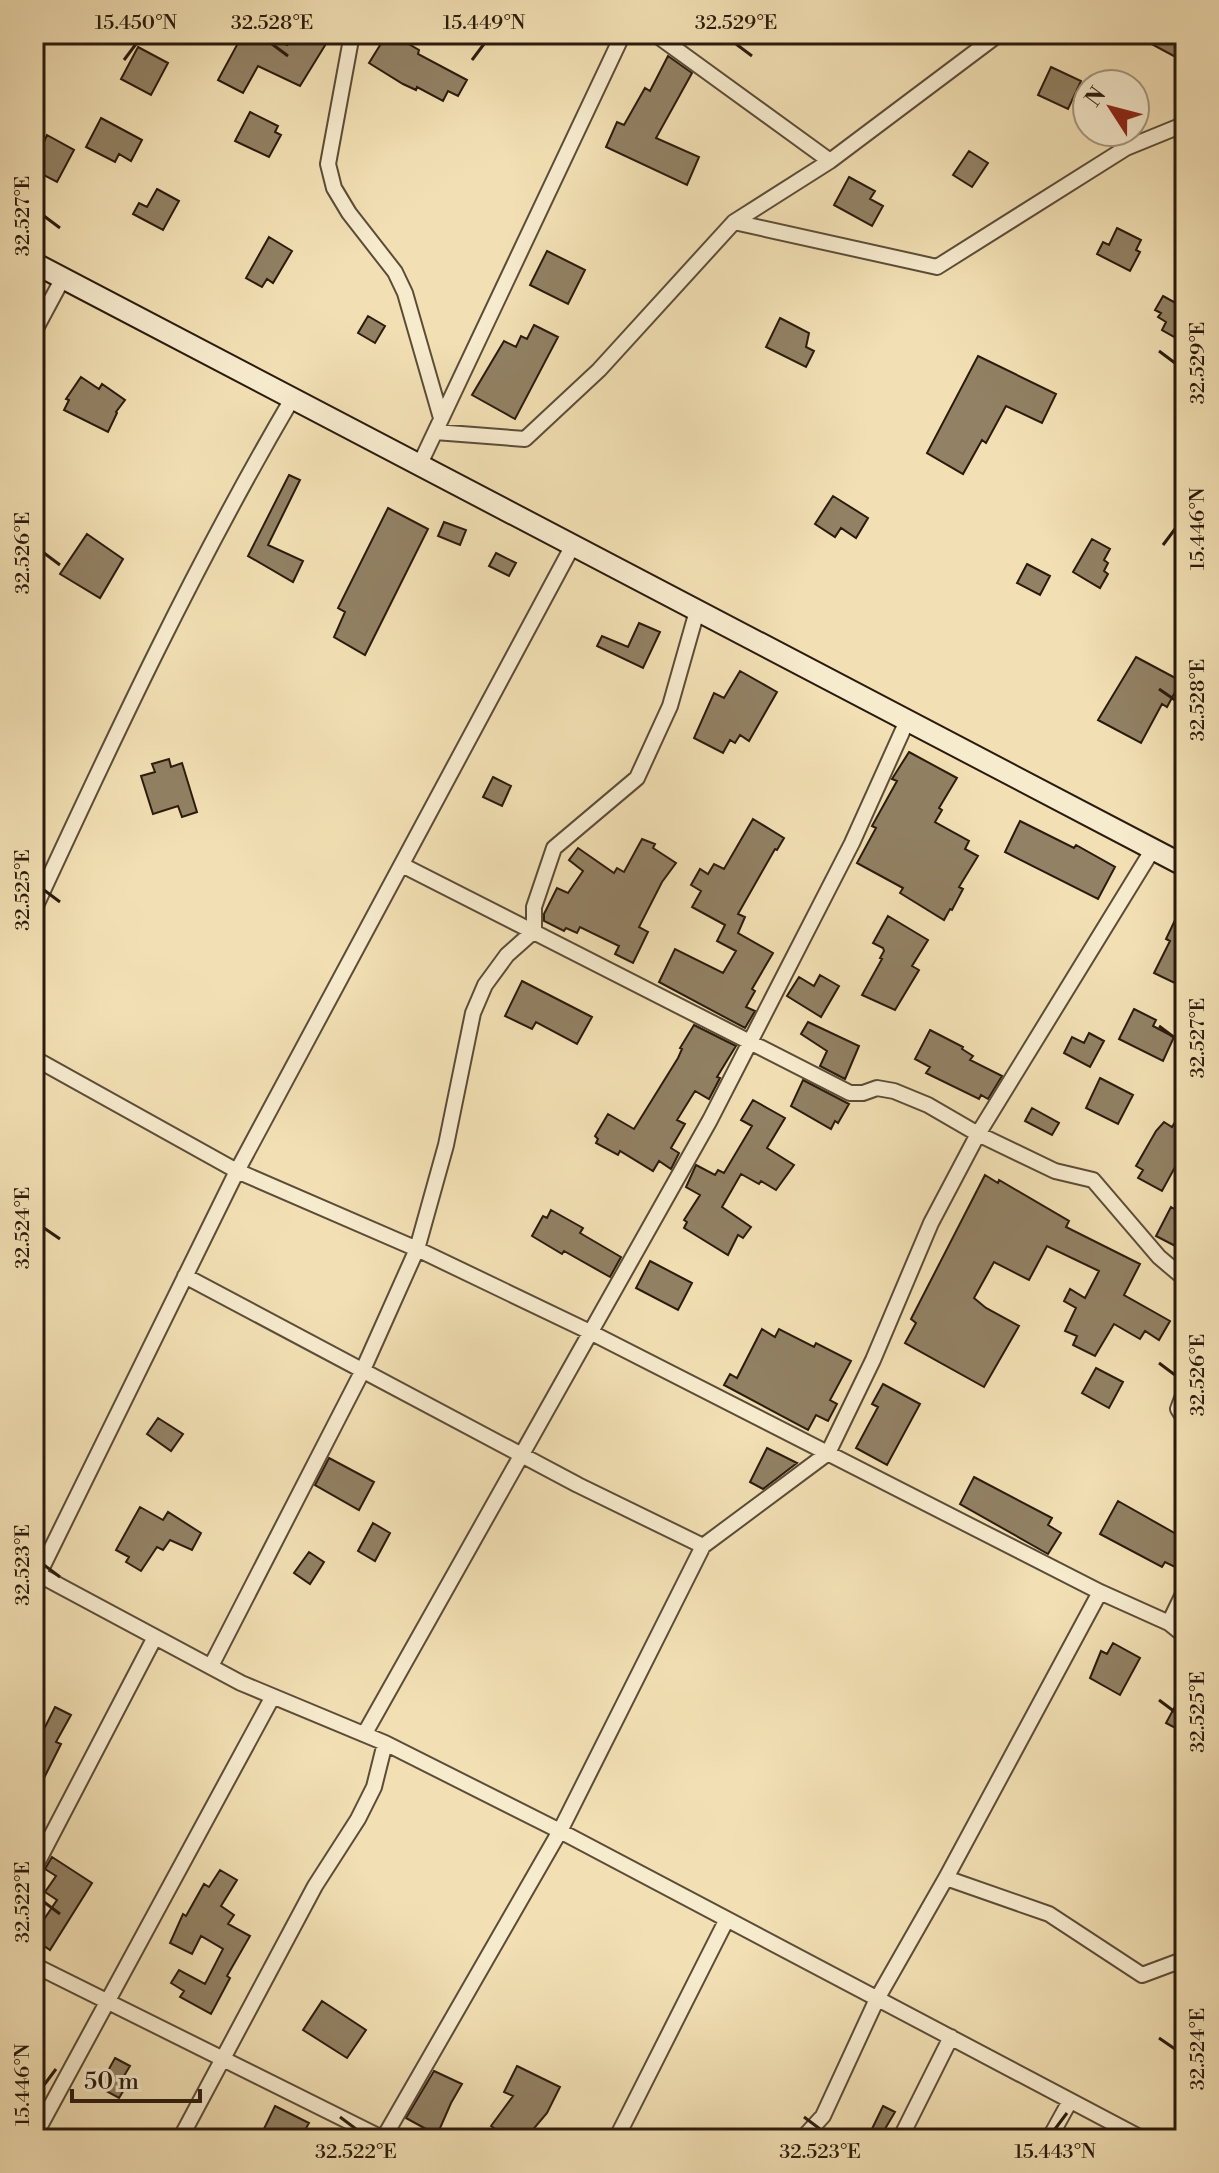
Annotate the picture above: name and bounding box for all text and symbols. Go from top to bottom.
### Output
text: 15.450°N [95,11,177,36]
text: 32.528°E [231,11,313,36]
text: 15.449°N [443,11,525,36]
text: 32.529°E [695,11,777,36]
north arrow [1071,68,1151,148]
text: N [1080,82,1112,112]
text: 32.527°E [11,176,36,256]
text: 32.529°E [1186,322,1211,404]
text: 15.446°N [1186,488,1211,570]
text: 32.526°E [11,512,36,594]
text: 32.528°E [1186,659,1211,741]
text: 32.525°E [11,849,36,931]
text: 32.527°E [1186,998,1211,1078]
text: 32.524°E [11,1187,36,1269]
text: 32.526°E [1186,1334,1211,1416]
text: 32.523°E [11,1524,36,1606]
text: 32.525°E [1186,1671,1211,1753]
text: 32.522°E [11,1861,36,1943]
text: 32.524°E [1186,2008,1211,2090]
text: 15.446°N [11,2044,36,2126]
scale bar [72,2053,200,2103]
text: 50 m [84,2067,139,2097]
text: 32.522°E [315,2140,397,2165]
text: 32.523°E [779,2140,861,2165]
text: 15.443°N [1014,2140,1096,2165]

